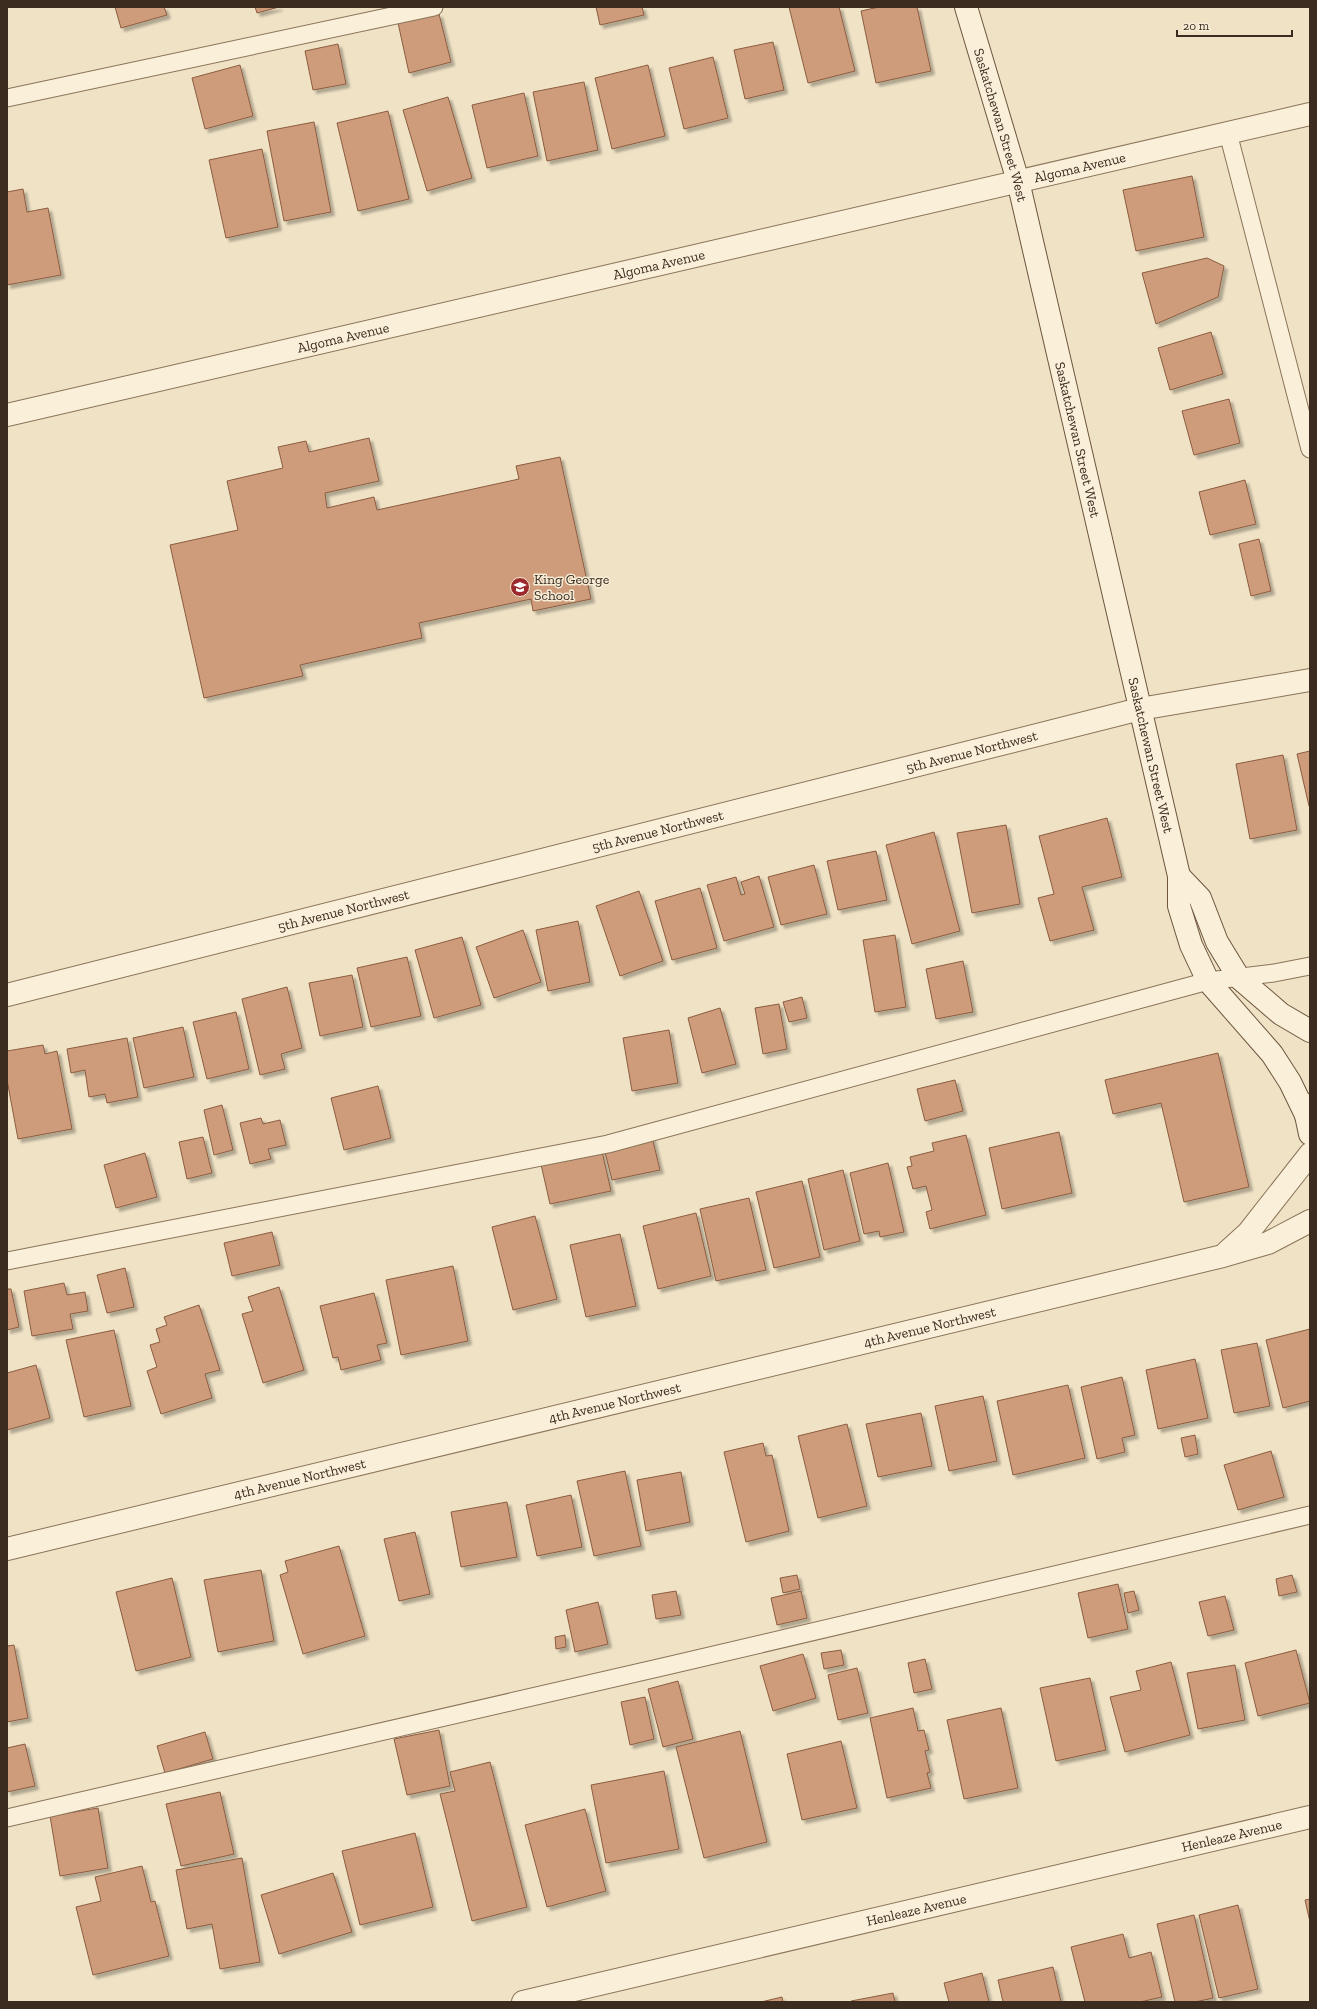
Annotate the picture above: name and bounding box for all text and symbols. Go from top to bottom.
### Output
scale bar [1177,12,1292,38]
text: 20 m [1183,19,1210,33]
street label: Saskatchewan Street West [970,46,1031,204]
street label: Algoma Avenue [1032,149,1128,187]
street label: Algoma Avenue [611,246,707,284]
street label: Algoma Avenue [296,319,391,357]
street label: Saskatchewan Street West [1051,360,1104,520]
place label: King George School [534,571,610,604]
school or university icon: King George School [509,576,531,598]
street label: Saskatchewan Street West [1124,676,1177,836]
street label: 5th Avenue Northwest [904,727,1040,777]
street label: 5th Avenue Northwest [590,806,726,856]
street label: 5th Avenue Northwest [276,886,412,935]
street label: 4th Avenue Northwest [862,1303,998,1351]
street label: 4th Avenue Northwest [547,1379,683,1427]
street label: 4th Avenue Northwest [232,1455,368,1503]
street label: Henleaze Avenue [1180,1816,1284,1856]
street label: Henleaze Avenue [865,1890,968,1930]

